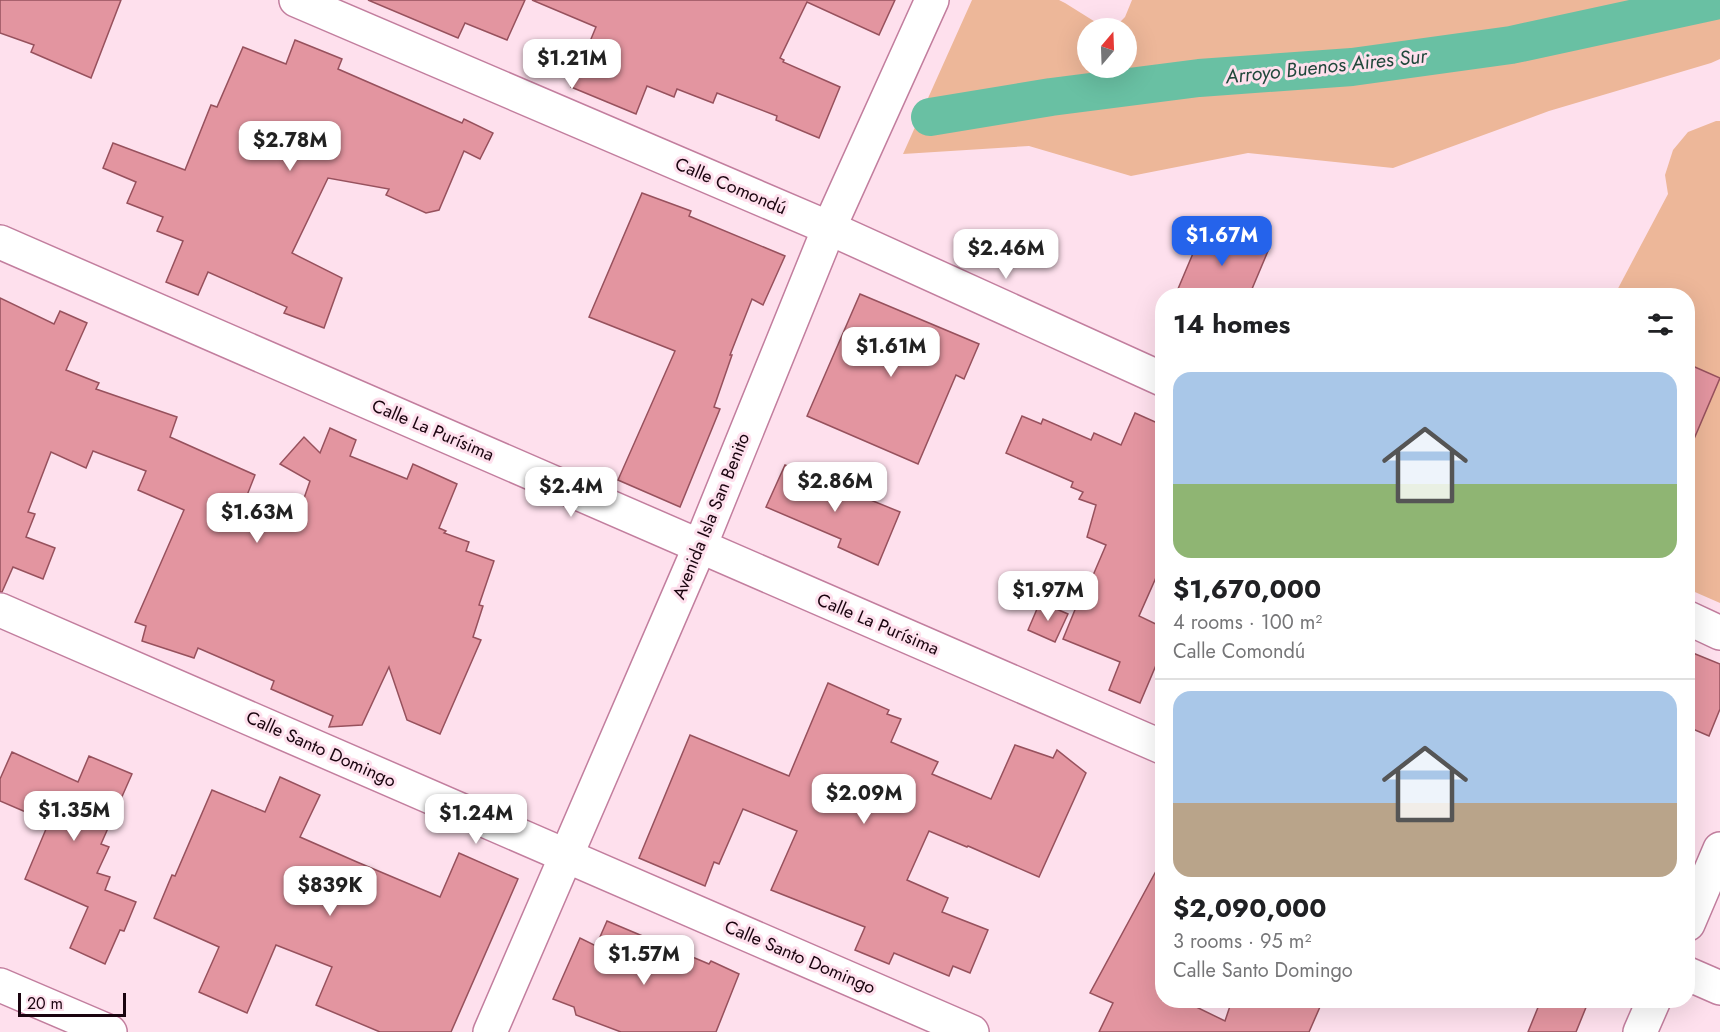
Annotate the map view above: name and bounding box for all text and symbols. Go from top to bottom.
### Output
north arrow [1077,18,1137,78]
map controls [1077,18,1137,78]
pin: $1.21M [523,39,621,90]
water label: Arroyo Buenos Aires Sur [1223,41,1429,92]
text: $1.21M [537,44,607,73]
pin: $2.78M [241,121,339,172]
text: $2.78M [253,126,327,155]
street label: Calle Comondú [671,151,791,221]
pin: $1.67M [1173,216,1271,267]
text: $1.67M [1186,221,1258,250]
pin: $2.46M [957,229,1055,280]
text: $2.46M [967,234,1045,263]
text: 14 homes [1173,305,1290,343]
icon: filters [1644,308,1677,341]
pin: $1.61M [842,327,940,378]
text: $1.61M [856,332,926,361]
street label: Calle La Purísima [368,393,498,467]
icon: home [1371,411,1479,519]
street label: Avenida Isla San Benito [666,429,756,603]
pin: $2.86M [786,462,884,513]
pin: $2.4M [529,467,613,518]
text: $2.86M [797,467,873,496]
text: $2.4M [539,472,603,501]
pin: $1.63M [208,493,306,544]
text: $1.63M [221,498,293,527]
text: $1,670,000 [1173,570,1321,608]
pin: $1.97M [999,571,1097,622]
text: $1.97M [1012,576,1084,605]
street label: Calle La Purísima [813,587,943,661]
text: 4 rooms · 100 m² [1173,608,1322,637]
text: Calle Comondú [1173,637,1305,666]
street label: Calle Santo Domingo [242,704,400,794]
icon: home [1371,730,1479,838]
pin: $2.09M [815,774,913,825]
text: $2.09M [826,779,902,808]
pin: $1.35M [25,791,123,842]
pin: $1.24M [427,794,525,845]
text: $1.35M [38,796,110,825]
text: $1.24M [439,799,513,828]
pin: $839K [288,866,372,917]
text: $839K [298,871,362,900]
text: $2,090,000 [1173,889,1327,927]
street label: Calle Santo Domingo [720,913,880,1001]
text: 3 rooms · 95 m² [1173,927,1311,956]
pin: $1.57M [595,935,693,986]
text: $1.57M [608,940,680,969]
text: Calle Santo Domingo [1173,956,1353,985]
scale bar [18,990,126,1018]
text: 20 m [27,992,63,1015]

